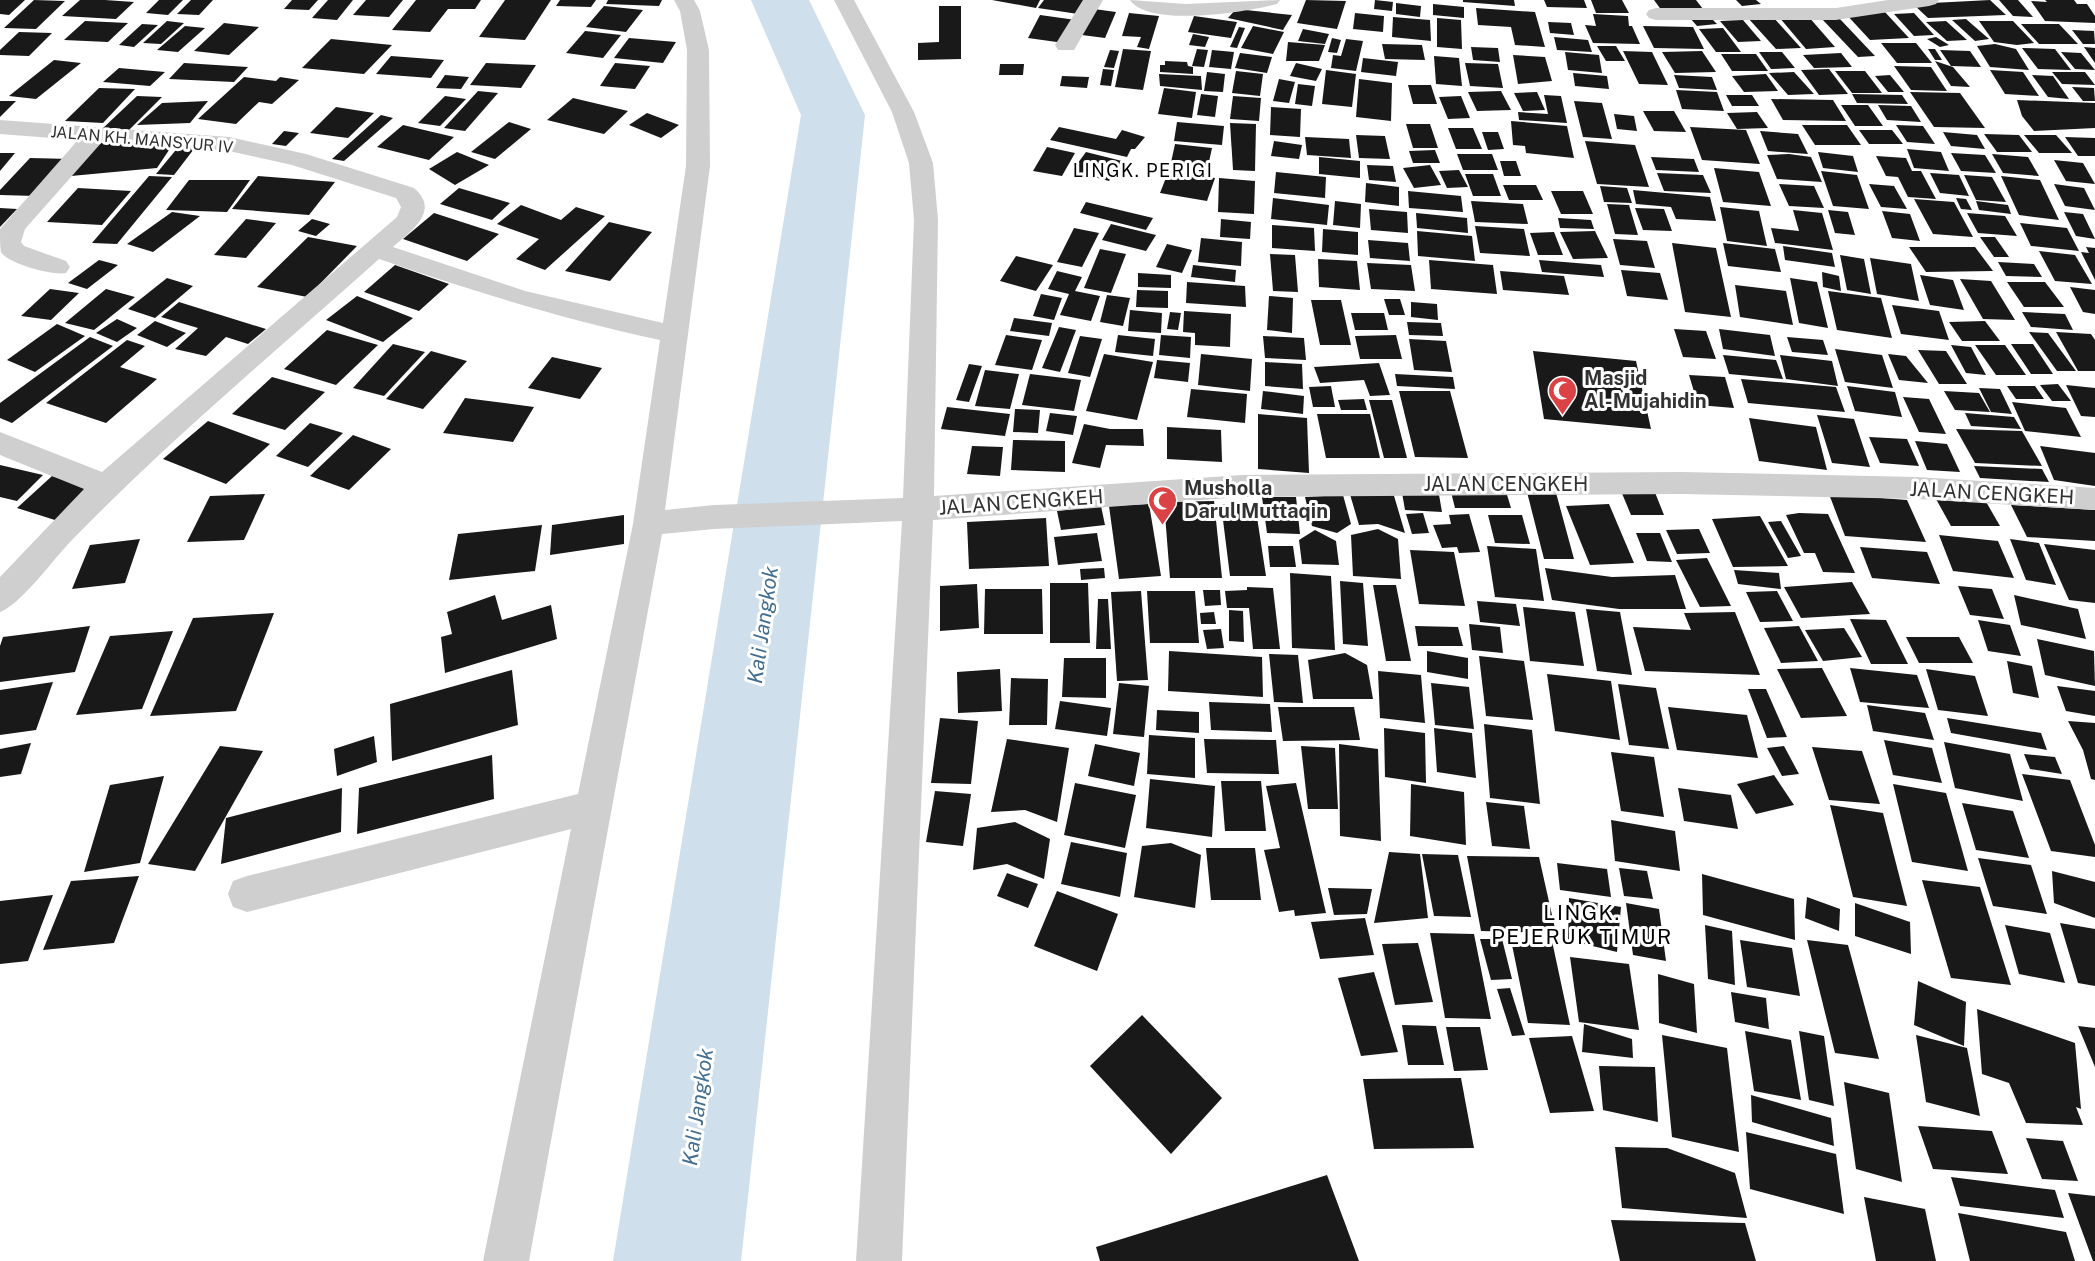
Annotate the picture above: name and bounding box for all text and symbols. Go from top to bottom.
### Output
street label: JALAN KH. MANSYUR IV [50,122,234,157]
district label: LINGK. PERIGI [1073,160,1213,181]
place label: Masjid Al-Mujahidin [1584,366,1707,413]
mosque icon: Masjid Al-Mujahidin [1547,374,1579,416]
street label: JALAN CENGKEH [1424,472,1588,496]
place label: Musholla Darul Muttaqin [1184,476,1328,523]
street label: JALAN CENGKEH [1909,477,2075,509]
street label: JALAN CENGKEH [938,484,1104,520]
mosque icon: Musholla Darul Muttaqin [1147,484,1179,526]
water label: Kali Jangkok [742,564,783,685]
district label: LINGK. PEJERUK TIMUR [1491,900,1673,949]
water label: Kali Jangkok [677,1046,718,1167]

